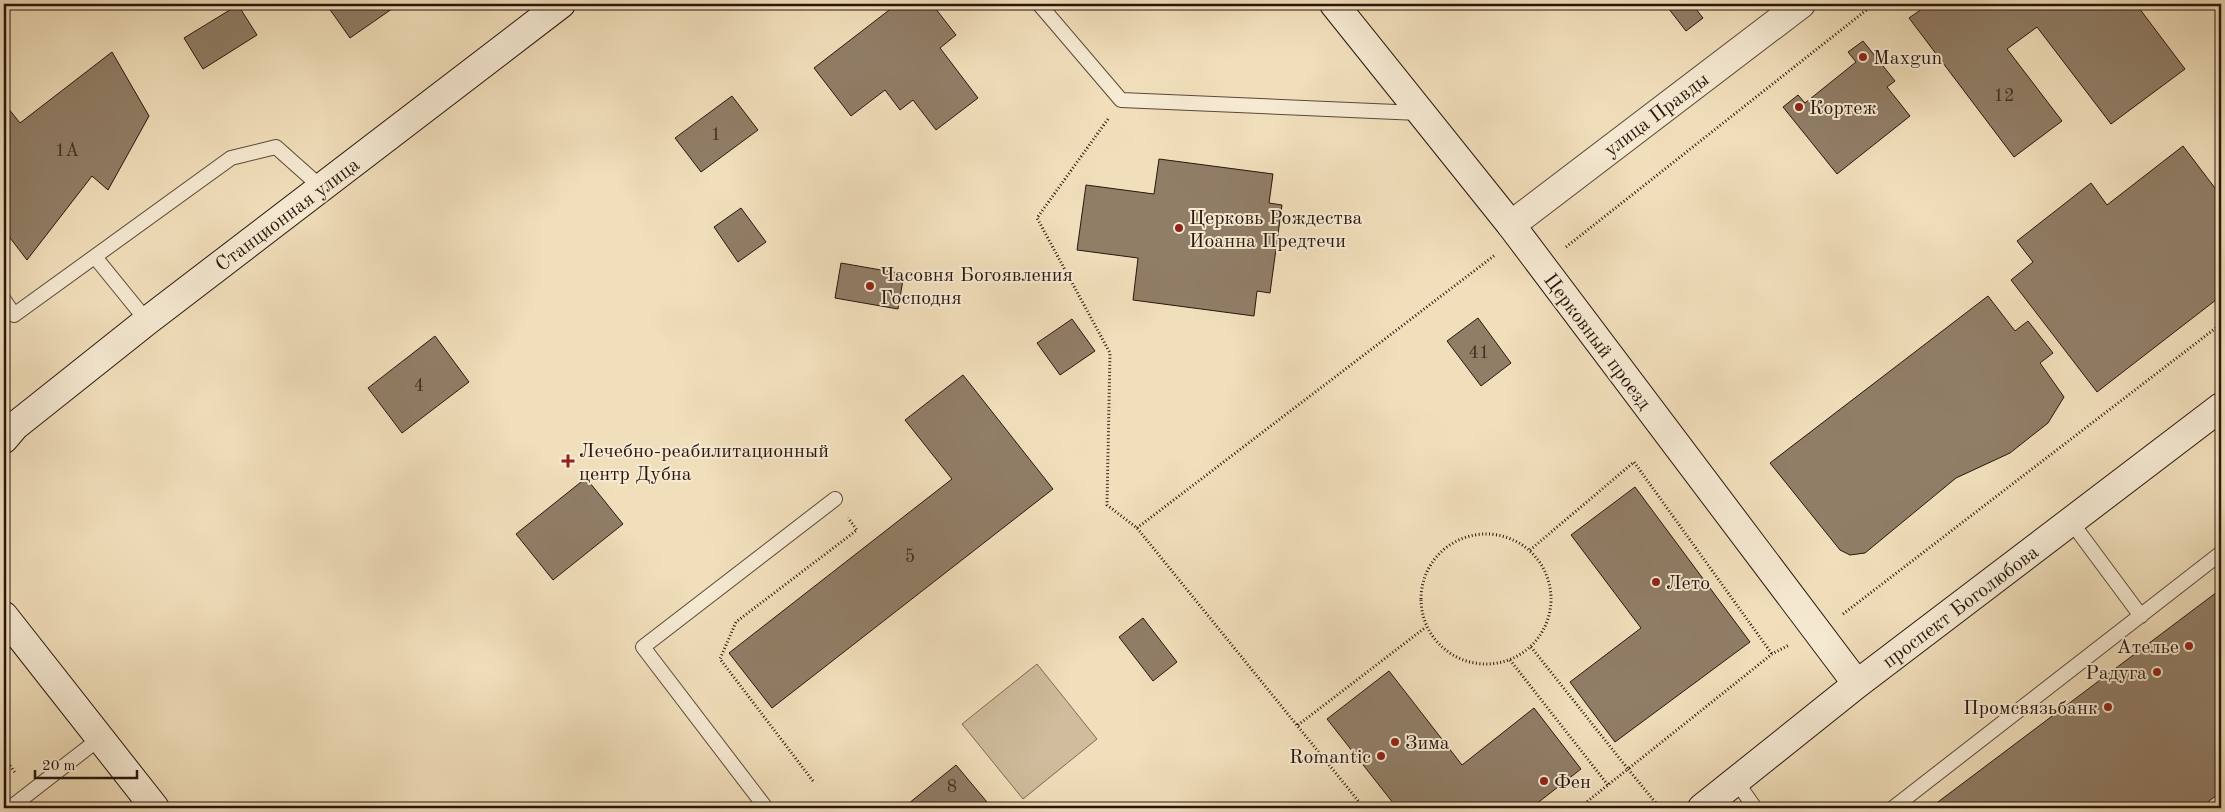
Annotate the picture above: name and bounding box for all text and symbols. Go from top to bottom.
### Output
place label: Maxgun [1873,49,1943,69]
marker: Maxgun [1857,51,1869,63]
street label: улица Правды [1601,70,1713,161]
house number: 12 [1994,87,2014,105]
place label: Кортеж [1809,99,1877,119]
marker: Кортеж [1793,101,1805,113]
house number: 1 [711,126,721,144]
house number: 1А [55,142,79,160]
street label: Станционная улица [213,155,364,276]
place label: Церковь Рождества Иоанна Предтечи [1189,209,1363,252]
marker: Церковь Рождества Иоанна Предтечи [1173,222,1185,234]
place label: Часовня Богоявления Господня [880,266,1073,309]
street label: Церковный проезд [1539,270,1654,414]
marker: Часовня Богоявления Господня [864,280,876,292]
house number: 41 [1469,344,1489,362]
house number: 4 [414,377,424,395]
place label: Лечебно-реабилитационный центр Дубна [579,442,829,485]
marker: Лечебно-реабилитационный центр Дубна [561,454,575,468]
street label: проспект Боголюбова [1879,542,2043,673]
house number: 5 [905,548,915,566]
place label: Лето [1666,574,1710,594]
marker: Лето [1650,576,1662,588]
place label: Ателье [2116,638,2179,658]
marker: Ателье [2183,640,2195,652]
place label: Радуга [2085,664,2147,684]
marker: Радуга [2151,666,2163,678]
place label: Промсвязьбанк [1963,699,2098,719]
marker: Промсвязьбанк [2102,701,2114,713]
place label: Зима [1405,734,1450,754]
marker: Зима [1389,736,1401,748]
scale bar [35,747,138,779]
place label: Romantic [1289,748,1371,768]
marker: Romantic [1375,750,1387,762]
text: 20 m [42,759,76,774]
place label: Фен [1554,773,1591,793]
marker: Фен [1538,775,1550,787]
house number: 8 [947,778,957,796]

